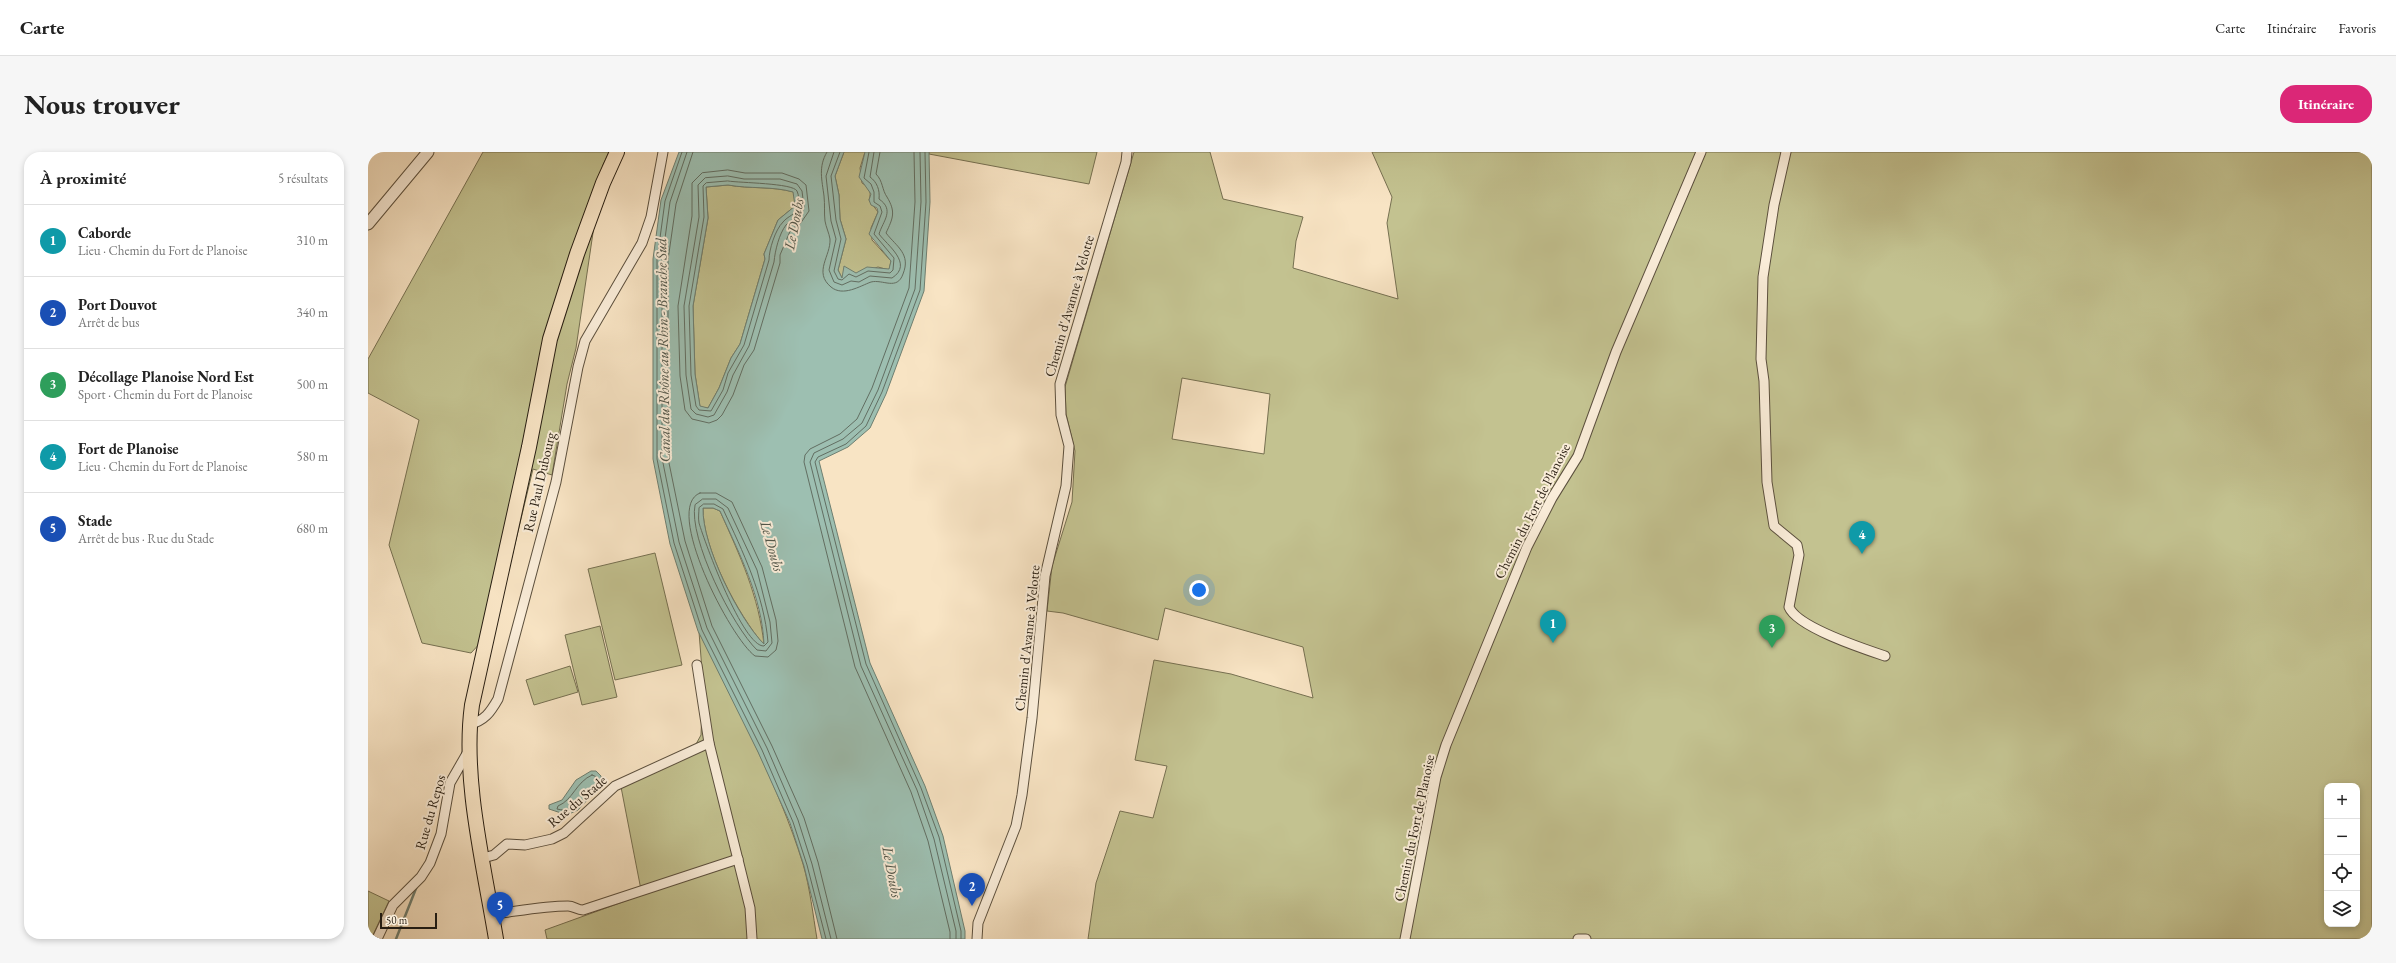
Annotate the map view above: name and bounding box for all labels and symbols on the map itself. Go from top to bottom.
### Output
water label: Le Doubs [779,196,808,252]
street label: Chemin d'Avanne à Velotte [1040,233,1098,379]
water label: Canal du Rhône au Rhin - Branche Sud [651,237,674,462]
street label: Rue Paul Dubourg [519,429,559,534]
street label: Chemin du Fort de Planoise [1490,440,1574,582]
water label: Le Doubs [756,517,789,574]
pin: 4 [1849,521,1875,554]
street label: Chemin d'Avanne à Velotte [1010,564,1044,712]
your location [1189,580,1209,600]
pin: 1 [1540,610,1566,643]
pin: 3 [1759,615,1785,648]
street label: Chemin du Fort de Planoise [1390,752,1438,903]
street label: Rue du Stade [544,771,611,831]
street label: Rue du Repos [411,772,449,852]
water label: Le Doubs [878,844,907,900]
pin: 2 [959,873,985,906]
pin: 5 [487,892,513,925]
scale bar [380,911,437,930]

